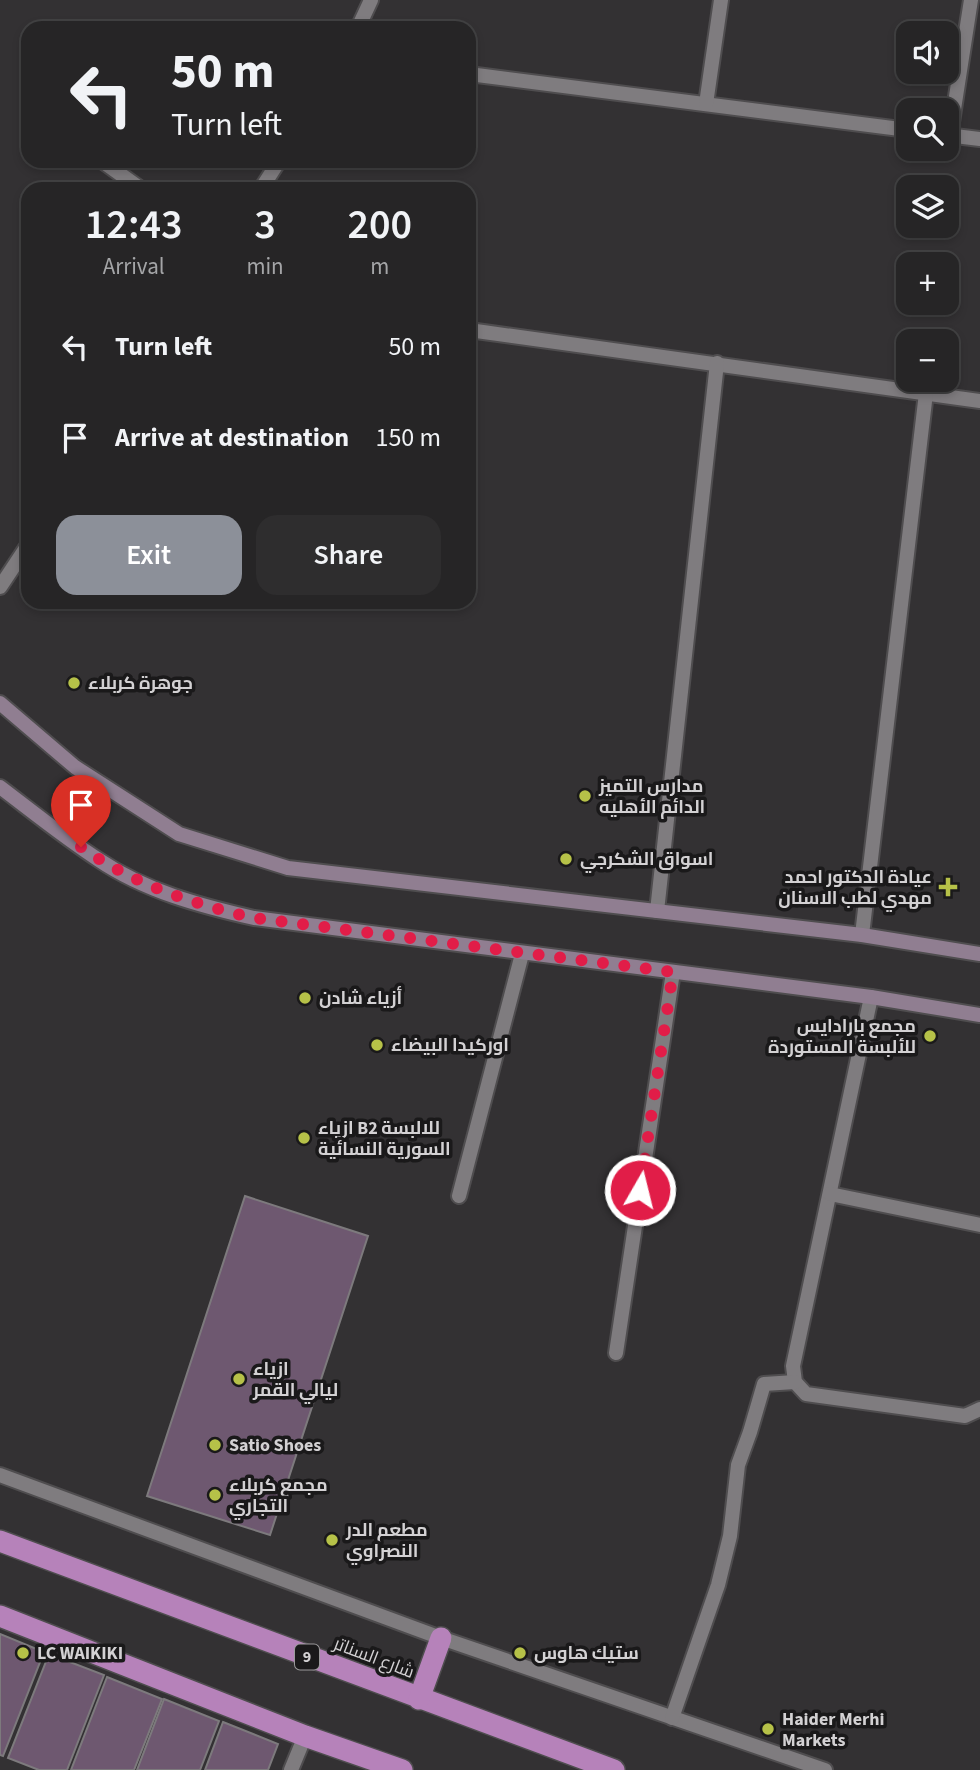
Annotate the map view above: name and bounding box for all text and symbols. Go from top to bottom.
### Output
map controls [896,21,959,392]
button: sound [896,21,959,84]
text: 50 m [171,37,275,107]
icon: left [56,49,147,140]
button: search [896,98,959,161]
text: Turn left [171,102,282,148]
button: layers [896,175,959,238]
text: 12:43 [85,195,183,255]
text: 3 [254,195,276,255]
text: 200 [348,195,412,255]
text: Arrival [103,250,165,283]
text: min [246,250,284,283]
text: m [370,250,389,283]
button: + [896,252,959,315]
icon: left [56,328,94,366]
text: Turn left [115,328,212,365]
text: 50 m [388,328,441,365]
button: − [896,329,959,392]
icon: arrive [56,419,94,457]
text: Arrive at destination [115,419,349,456]
text: 150 m [375,419,441,456]
button: Exit [56,515,242,595]
button: Share [256,515,441,595]
place label: جوهرة كربلاء [88,671,193,696]
marker: جوهرة كربلاء [66,675,82,691]
place label: مدارس التميز الدائم الأهليه [598,774,705,820]
pin [51,775,111,847]
icon: arrive [62,786,100,824]
marker: مدارس التميز الدائم الأهليه [577,788,593,804]
place label: اسواق الشكرجي [580,847,713,874]
marker: اسواق الشكرجي [558,851,574,867]
place label: عيادة الدكتور احمد مهدي لطب الاسنان [778,865,932,912]
marker: عيادة الدكتور احمد مهدي لطب الاسنان [938,877,958,897]
place label: أزياء شادن [319,985,402,1011]
marker: أزياء شادن [297,990,313,1006]
place label: مجمع بارادايس للألبسة المستوردة [768,1014,916,1060]
marker: مجمع بارادايس للألبسة المستوردة [922,1028,938,1044]
place label: اوركيدا البيضاء [391,1033,509,1058]
marker: اوركيدا البيضاء [369,1037,385,1053]
place label: ازياء B2 للالبسة السورية النسائية [318,1116,451,1162]
marker: ازياء B2 للالبسة السورية النسائية [296,1130,312,1146]
position arrow [603,1153,677,1227]
place label: ازياء ليالي القمر [252,1357,338,1405]
marker: ازياء ليالي القمر [231,1371,247,1387]
place label: Satio Shoes [229,1433,321,1458]
marker: Satio Shoes [207,1437,223,1453]
place label: مجمع كربلاء التجاري [229,1473,328,1520]
marker: مجمع كربلاء التجاري [207,1487,223,1503]
place label: مطعم الدر النصراوي [345,1518,428,1565]
marker: مطعم الدر النصراوي [324,1532,340,1548]
street label: شارع السناتر [329,1631,418,1685]
place label: LC WAIKIKI [37,1641,123,1666]
place label: ستيك هاوس [534,1641,639,1666]
road number: 9 [295,1644,319,1670]
marker: LC WAIKIKI [15,1645,31,1661]
marker: ستيك هاوس [512,1645,528,1661]
place label: Haider Merhi Markets [782,1707,884,1753]
marker: Haider Merhi Markets [760,1721,776,1737]

